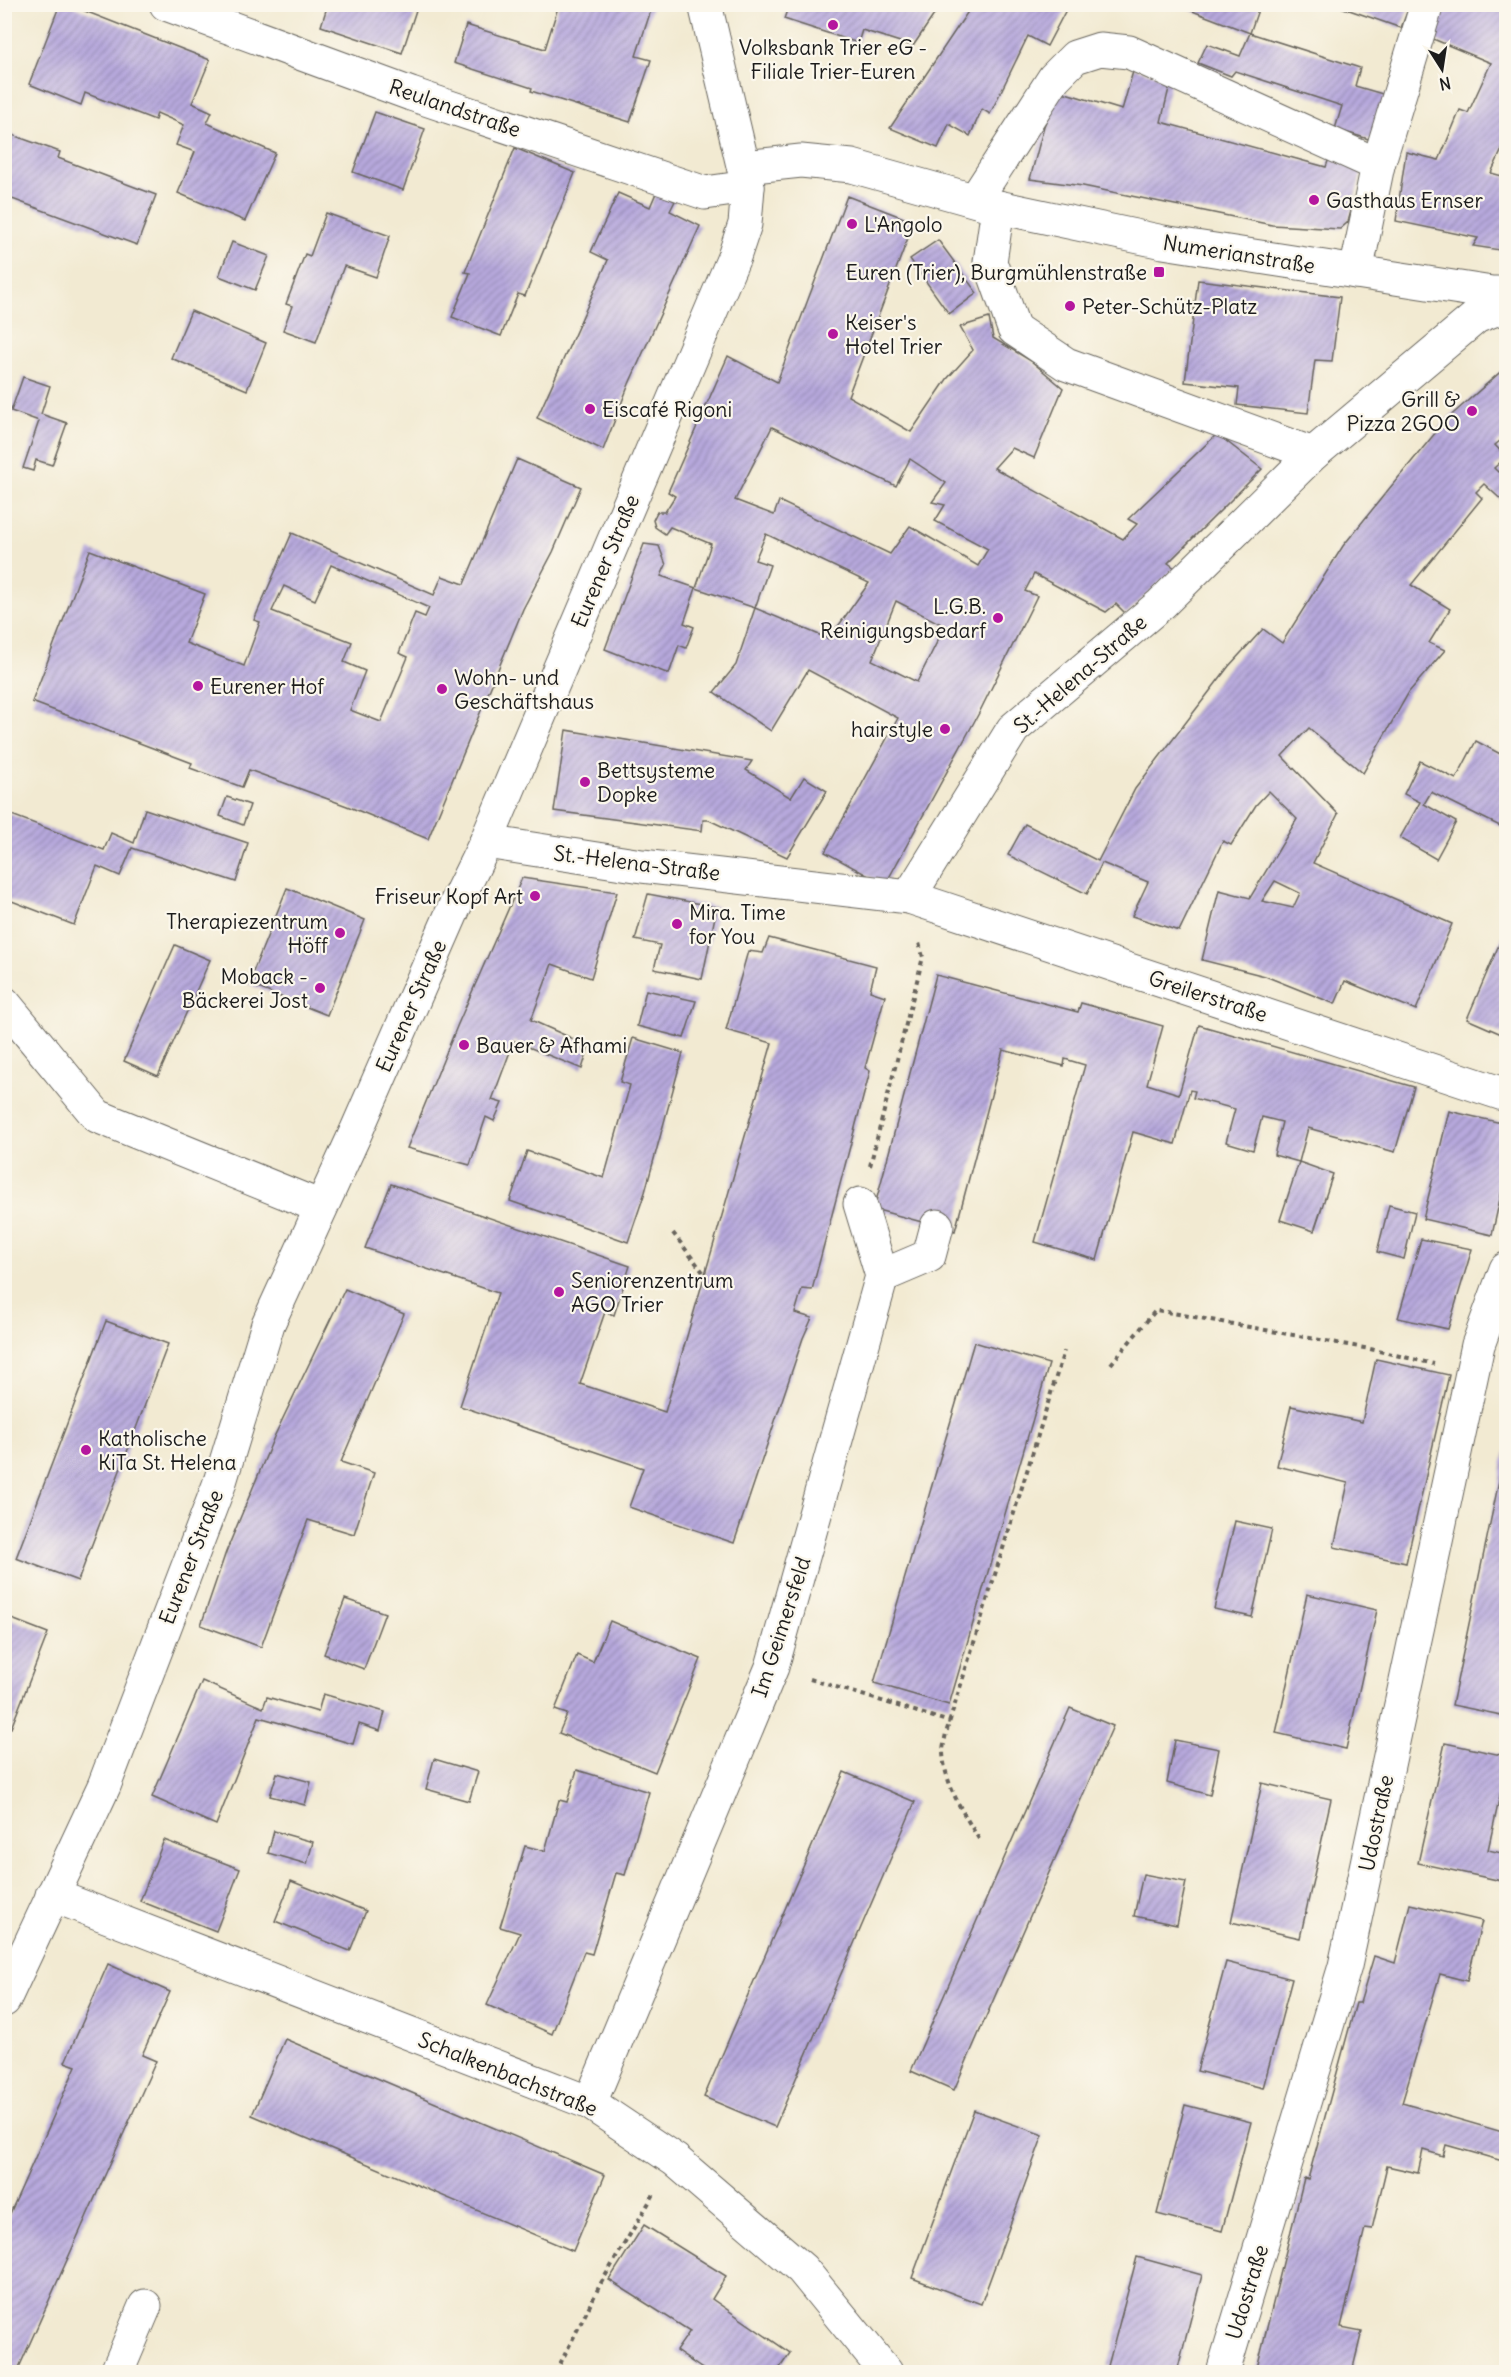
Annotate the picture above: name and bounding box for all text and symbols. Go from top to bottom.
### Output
marker: Volksbank Trier eG - Filiale Trier-Euren [826,18,840,32]
place label: Volksbank Trier eG - Filiale Trier-Euren [739,34,927,85]
north arrow [1412,39,1472,99]
street label: Reulandstraße [386,73,524,143]
text: N [1438,73,1453,95]
place label: Gasthaus Ernser [1326,187,1483,214]
marker: Gasthaus Ernser [1307,193,1321,207]
place label: L'Angolo [864,211,943,238]
marker: L'Angolo [845,217,859,231]
street label: Numerianstraße [1161,229,1317,279]
place label: Euren (Trier), Burgmühlenstraße [845,259,1147,286]
marker: Euren (Trier), Burgmühlenstraße [1152,265,1166,279]
place label: Peter-Schütz-Platz [1082,293,1257,320]
marker: Peter-Schütz-Platz [1063,299,1077,313]
place label: Keiser's Hotel Trier [845,309,943,360]
marker: Keiser's Hotel Trier [826,327,840,341]
place label: Grill & Pizza 2GOO [1347,386,1460,437]
place label: Eiscafé Rigoni [602,396,732,423]
marker: Eiscafé Rigoni [583,402,597,416]
marker: Grill & Pizza 2GOO [1465,404,1479,418]
street label: Eurener Straße [565,490,645,632]
place label: L.G.B. Reinigungsbedarf [820,593,987,644]
street label: St.-Helena-Straße [1008,609,1152,739]
marker: L.G.B. Reinigungsbedarf [991,611,1005,625]
place label: Wohn- und Geschäftshaus [454,664,594,715]
place label: Eurener Hof [210,673,325,700]
marker: Eurener Hof [191,679,205,693]
marker: Wohn- und Geschäftshaus [435,682,449,696]
place label: hairstyle [851,716,933,743]
marker: hairstyle [938,722,952,736]
place label: Bettsysteme Dopke [597,757,715,808]
marker: Bettsysteme Dopke [578,775,592,789]
street label: St.-Helena-Straße [552,839,722,887]
place label: Friseur Kopf Art [375,883,523,910]
marker: Friseur Kopf Art [528,889,542,903]
place label: Mira. Time for You [689,899,786,950]
place label: Therapiezentrum Höff [166,908,329,959]
marker: Mira. Time for You [670,917,684,931]
marker: Therapiezentrum Höff [333,926,347,940]
street label: Eurener Straße [370,936,452,1076]
place label: Moback - Bäckerei Jost [182,963,308,1014]
street label: Greilerstraße [1145,964,1271,1028]
marker: Moback - Bäckerei Jost [313,981,327,995]
place label: Bauer & Afhami [476,1032,627,1059]
marker: Bauer & Afhami [457,1038,471,1052]
place label: Seniorenzentrum AGO Trier [571,1267,733,1318]
marker: Seniorenzentrum AGO Trier [552,1285,566,1299]
place label: Katholische KiTa St. Helena [98,1425,236,1476]
marker: Katholische KiTa St. Helena [79,1443,93,1457]
street label: Eurener Straße [153,1486,229,1628]
street label: Im Geimersfeld [746,1553,816,1701]
street label: Udostraße [1353,1772,1399,1874]
street label: Schalkenbachstraße [414,2026,602,2122]
street label: Udostraße [1220,2241,1274,2343]

